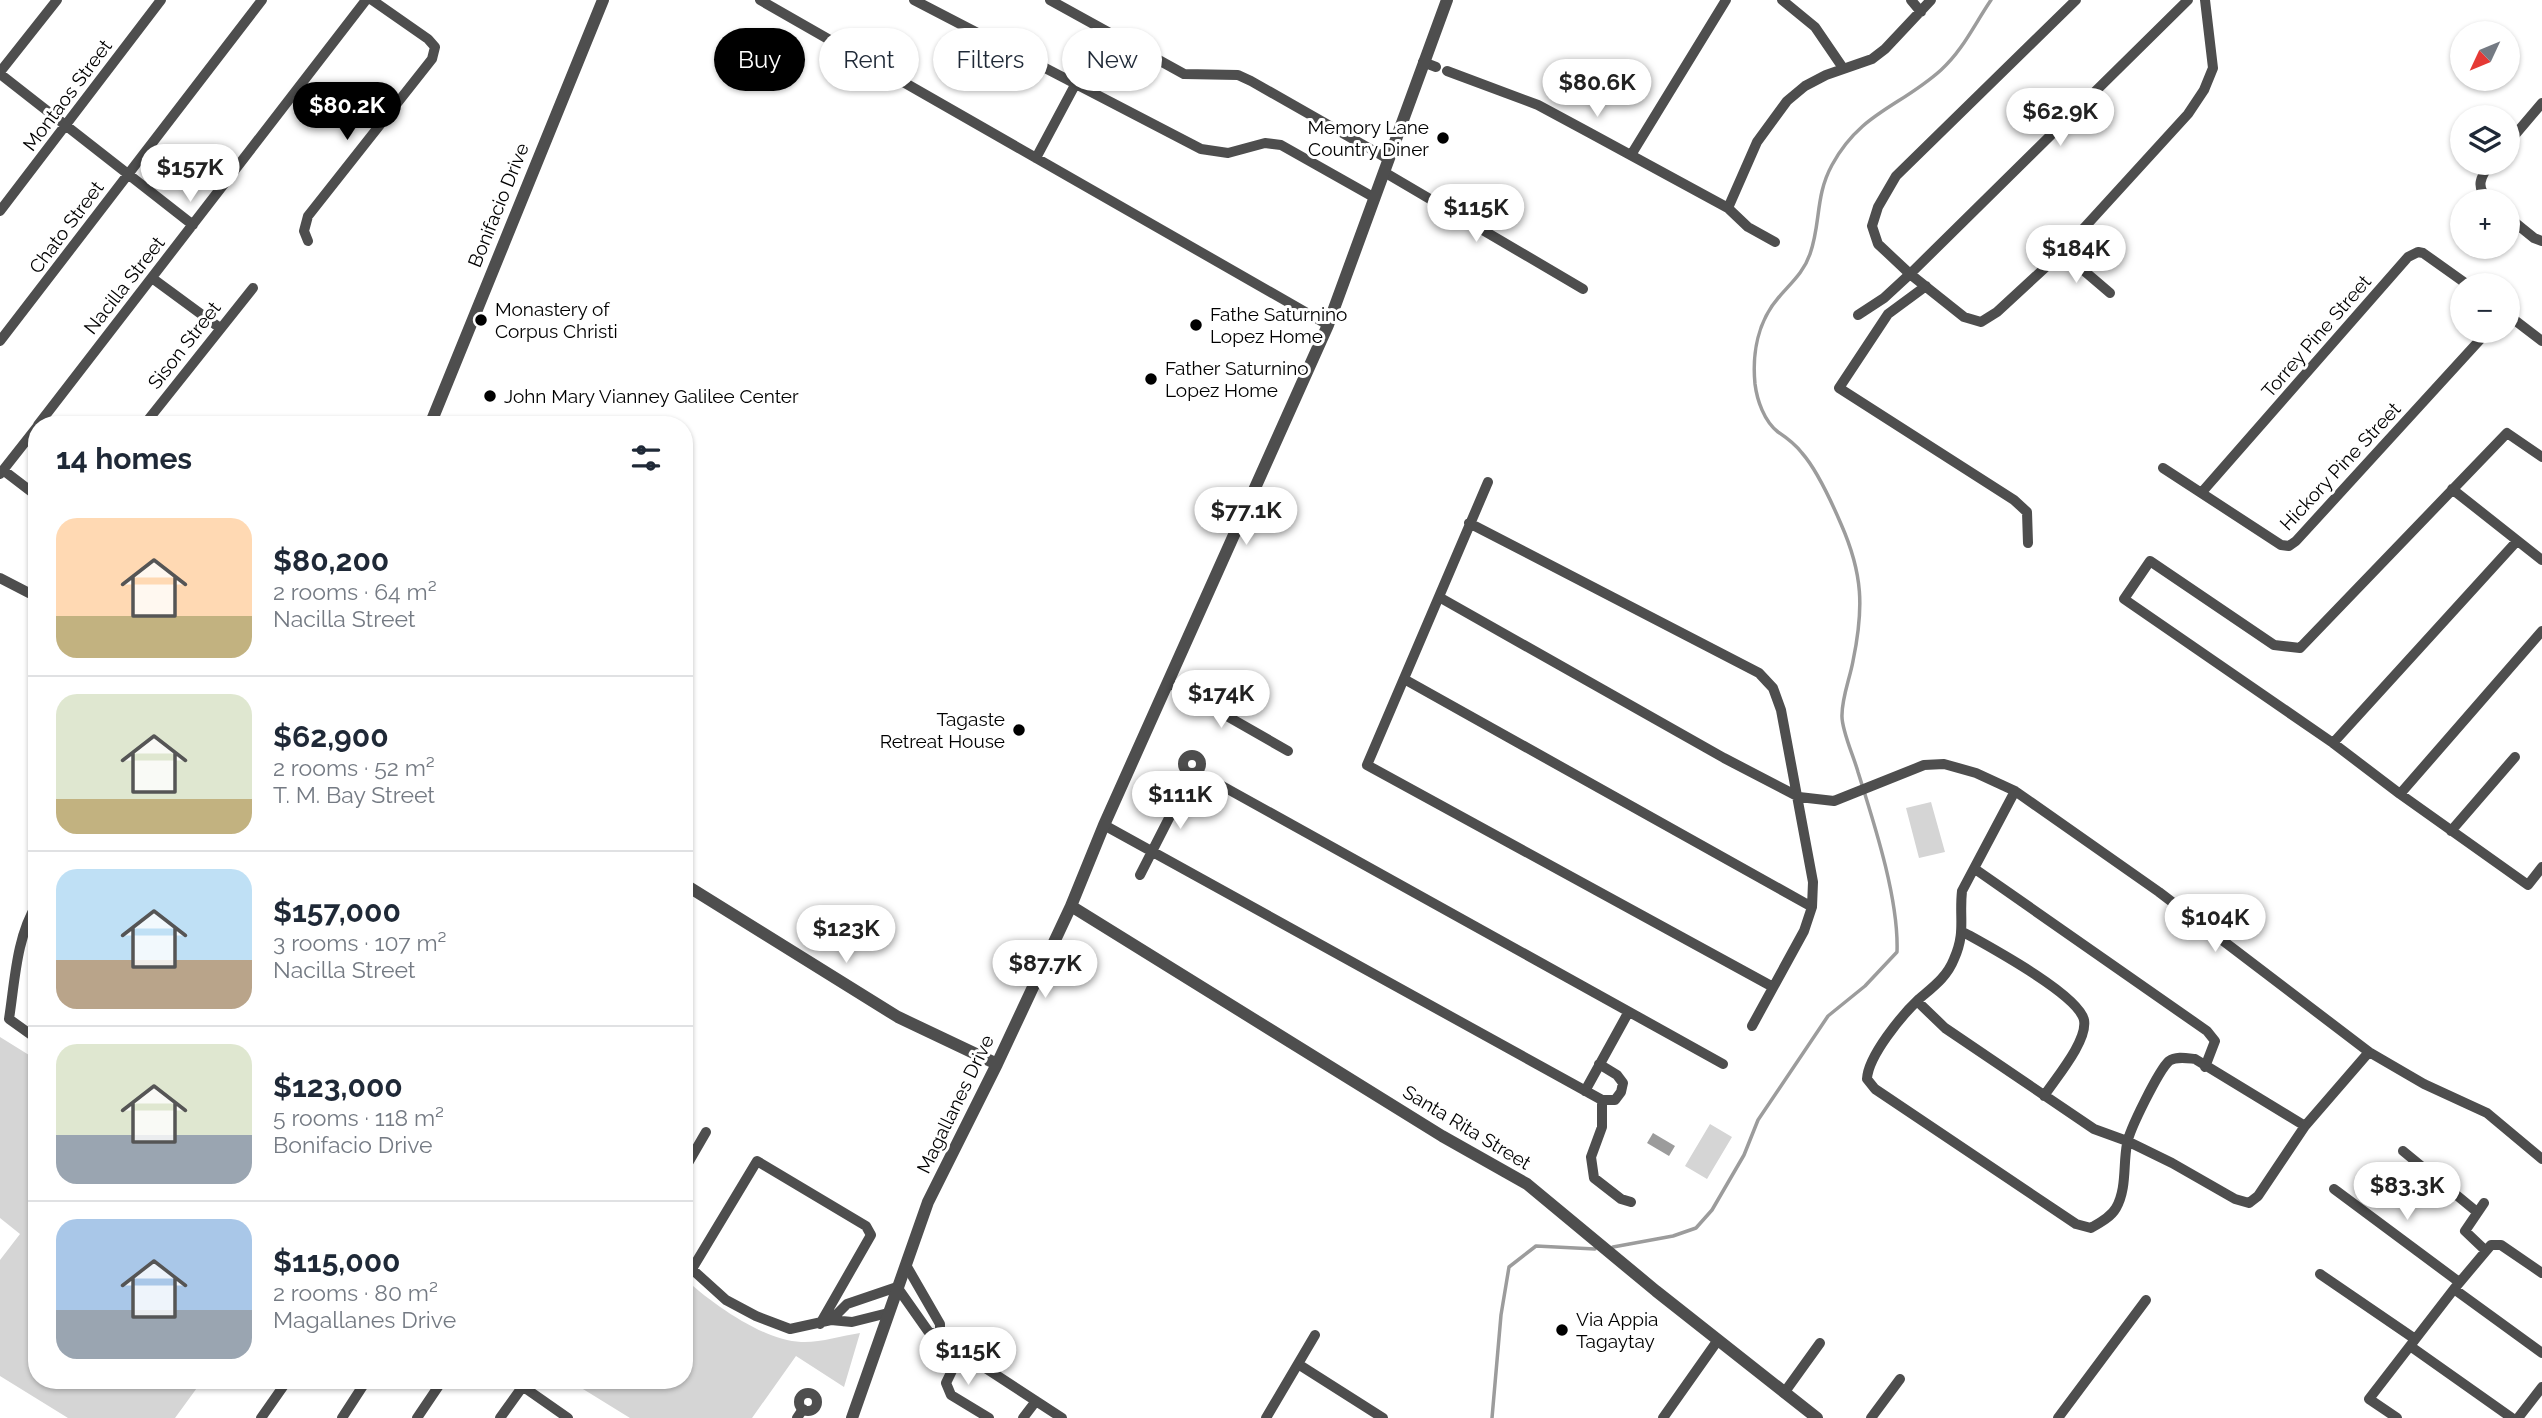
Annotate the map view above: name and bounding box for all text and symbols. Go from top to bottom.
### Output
north arrow [2450,21,2520,91]
map controls [2450,21,2520,343]
chip: Buy [714,28,805,91]
chip: Rent [819,28,919,91]
chip: Filters [933,28,1048,91]
chip: New [1062,28,1162,91]
street label: Montaos Street [18,35,116,155]
pin: $80.6K [1540,60,1654,119]
text: $80.6K [1558,68,1636,95]
pin: $80.2K [290,82,404,142]
pin: $62.9K [2003,88,2117,148]
text: $80.2K [309,91,385,118]
text: $62.9K [2022,97,2098,124]
button: layers [2450,105,2520,175]
place label: Memory Lane Country Diner [1308,116,1429,160]
marker: Memory Lane Country Diner [1435,130,1451,146]
street label: Bonifacio Drive [463,140,533,270]
pin: $157K [141,144,239,204]
text: $157K [157,153,223,180]
street label: Chato Street [24,176,108,277]
pin: $115K [1427,184,1525,244]
button: + [2450,189,2520,259]
text: $115K [1443,193,1509,220]
pin: $184K [2027,226,2125,285]
street label: Nacilla Street [79,231,169,338]
text: $184K [2042,234,2110,261]
street label: Torrey Pine Street [2257,270,2376,402]
button: − [2450,273,2520,343]
street label: Sison Street [143,296,225,393]
place label: Monastery of Corpus Christi [495,298,618,342]
place label: Fathe Saturnino Lopez Home [1210,303,1347,347]
marker: Monastery of Corpus Christi [473,312,489,328]
marker: Fathe Saturnino Lopez Home [1188,317,1204,333]
place label: Father Saturnino Lopez Home [1165,357,1309,401]
marker: Father Saturnino Lopez Home [1143,371,1159,387]
place label: John Mary Vianney Galilee Center [504,385,799,407]
marker: John Mary Vianney Galilee Center [482,388,498,404]
street label: Hickory Pine Street [2275,397,2405,534]
icon: filters [627,439,665,477]
text: 14 homes [56,441,192,476]
pin: $77.1K [1189,488,1303,547]
text: $77.1K [1210,496,1282,523]
text: $80,200 [273,543,389,578]
icon: home [112,546,196,630]
text: 2 rooms · 64 m² [273,578,437,605]
text: Nacilla Street [273,605,416,632]
pin: $174K [1172,670,1270,730]
text: $174K [1188,679,1254,706]
place label: Tagaste Retreat House [880,708,1005,752]
text: $62,900 [273,719,389,754]
icon: home [112,722,196,806]
marker: Tagaste Retreat House [1011,722,1027,738]
text: 2 rooms · 52 m² [273,754,435,781]
pin: $111K [1131,772,1229,831]
text: $111K [1148,780,1212,807]
text: T. M. Bay Street [273,781,435,808]
text: $157,000 [273,894,401,929]
pin: $104K [2166,894,2264,954]
icon: home [112,897,196,981]
text: $104K [2181,903,2249,930]
pin: $123K [797,906,895,965]
text: $123K [812,914,880,941]
text: 3 rooms · 107 m² [273,929,447,956]
pin: $87.7K [988,940,1102,1000]
text: $87.7K [1008,949,1082,976]
text: Nacilla Street [273,956,416,983]
street label: Magallanes Drive [912,1031,998,1177]
text: $123,000 [273,1069,403,1104]
icon: home [112,1072,196,1156]
street label: Santa Rita Street [1399,1080,1535,1174]
text: 5 rooms · 118 m² [273,1104,444,1131]
text: Bonifacio Drive [273,1131,433,1158]
pin: $83.3K [2350,1162,2464,1222]
text: $83.3K [2370,1171,2444,1198]
text: $115,000 [273,1244,401,1279]
icon: home [112,1247,196,1331]
text: 2 rooms · 80 m² [273,1279,438,1306]
text: Magallanes Drive [273,1306,456,1333]
place label: Via Appia Tagaytay [1576,1308,1658,1352]
marker: Via Appia Tagaytay [1554,1322,1570,1338]
pin: $115K [919,1328,1017,1387]
text: $115K [935,1336,1001,1363]

